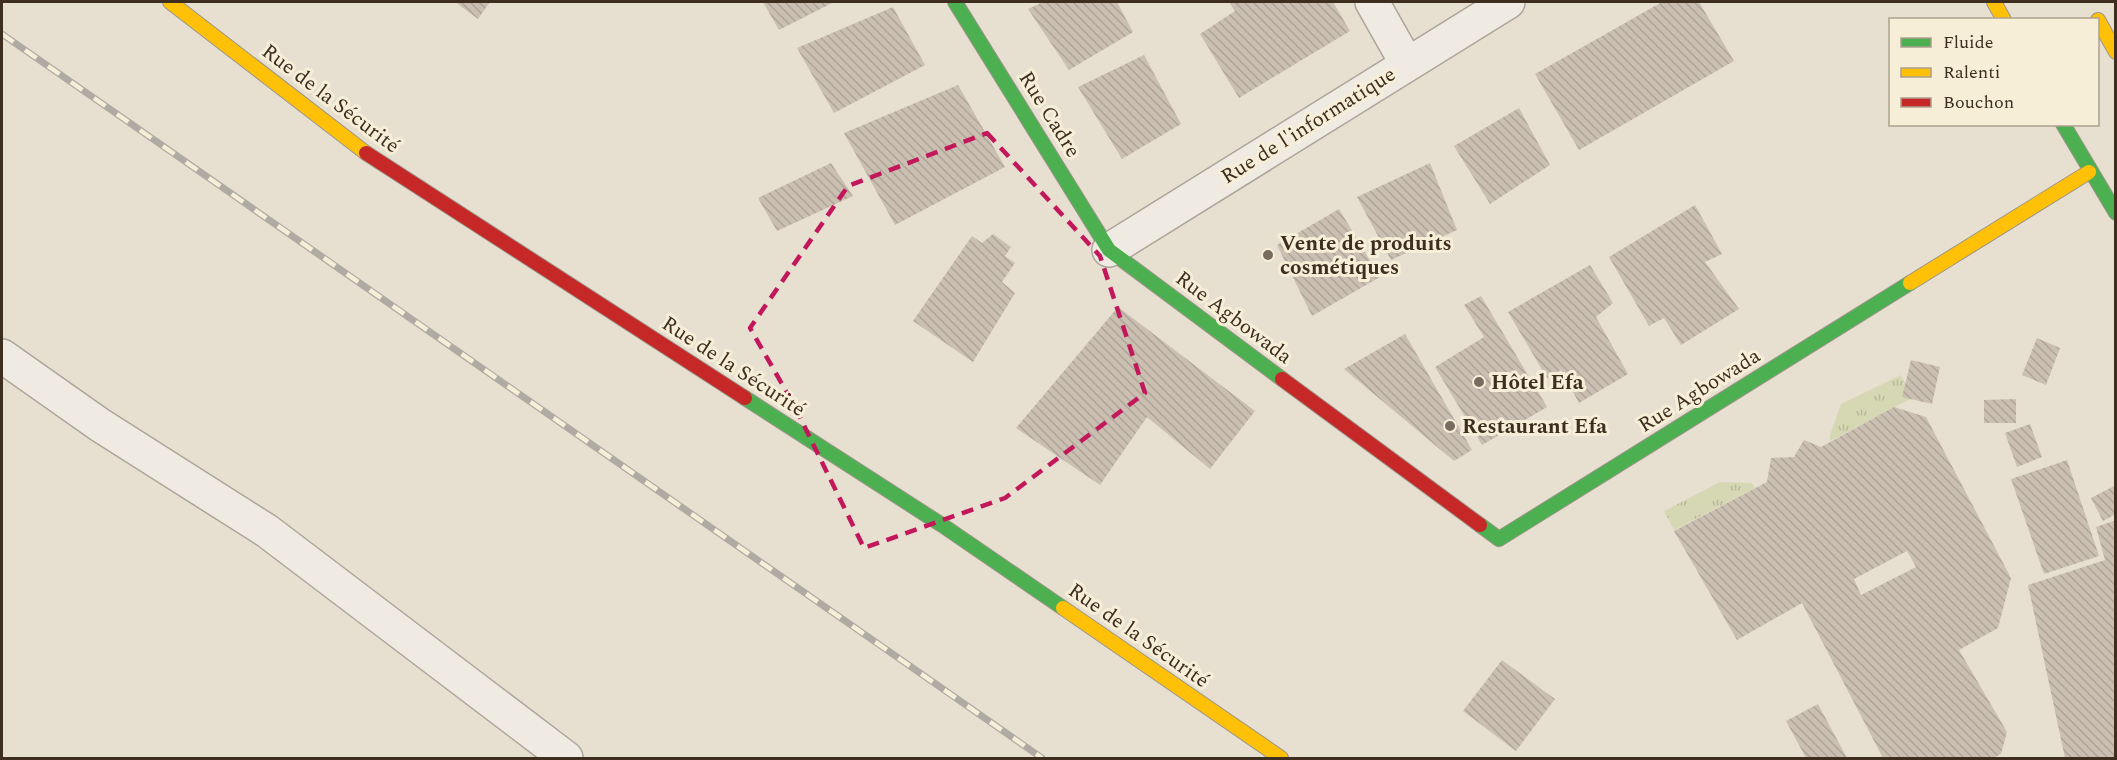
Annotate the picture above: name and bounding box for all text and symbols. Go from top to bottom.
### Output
legend [1889,18,2099,126]
text: Fluide [1943,29,1994,56]
street label: Rue de la Sécurité [254,36,406,162]
street label: Rue de l'informatique [1215,59,1402,193]
text: Ralenti [1943,59,2000,86]
street label: Rue Cadre [1010,65,1088,164]
text: Bouchon [1943,89,2014,116]
place label: Vente de produits cosmétiques [1280,228,1452,284]
marker: Vente de produits cosmétiques [1261,248,1275,262]
street label: Rue Agbowada [1168,263,1299,373]
street label: Rue de la Sécurité [655,308,812,425]
street label: Rue Agbowada [1632,340,1768,441]
place label: Hôtel Efa [1491,367,1584,399]
marker: Hôtel Efa [1472,375,1486,389]
place label: Restaurant Efa [1462,411,1607,443]
marker: Restaurant Efa [1443,419,1457,433]
street label: Rue de la Sécurité [1061,575,1216,697]

